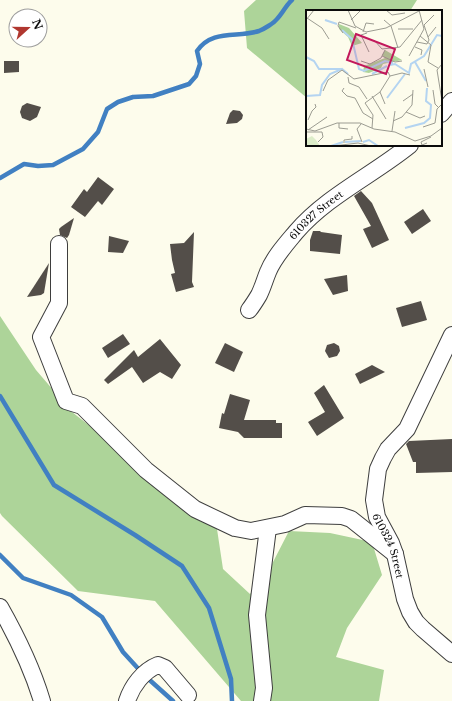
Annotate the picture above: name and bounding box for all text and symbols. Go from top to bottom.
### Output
north arrow [8,8,48,48]
inset map [306,10,442,146]
text: N [29,17,46,32]
street label: 610327 Street [286,188,346,243]
street label: 610324 Street [370,513,406,580]

